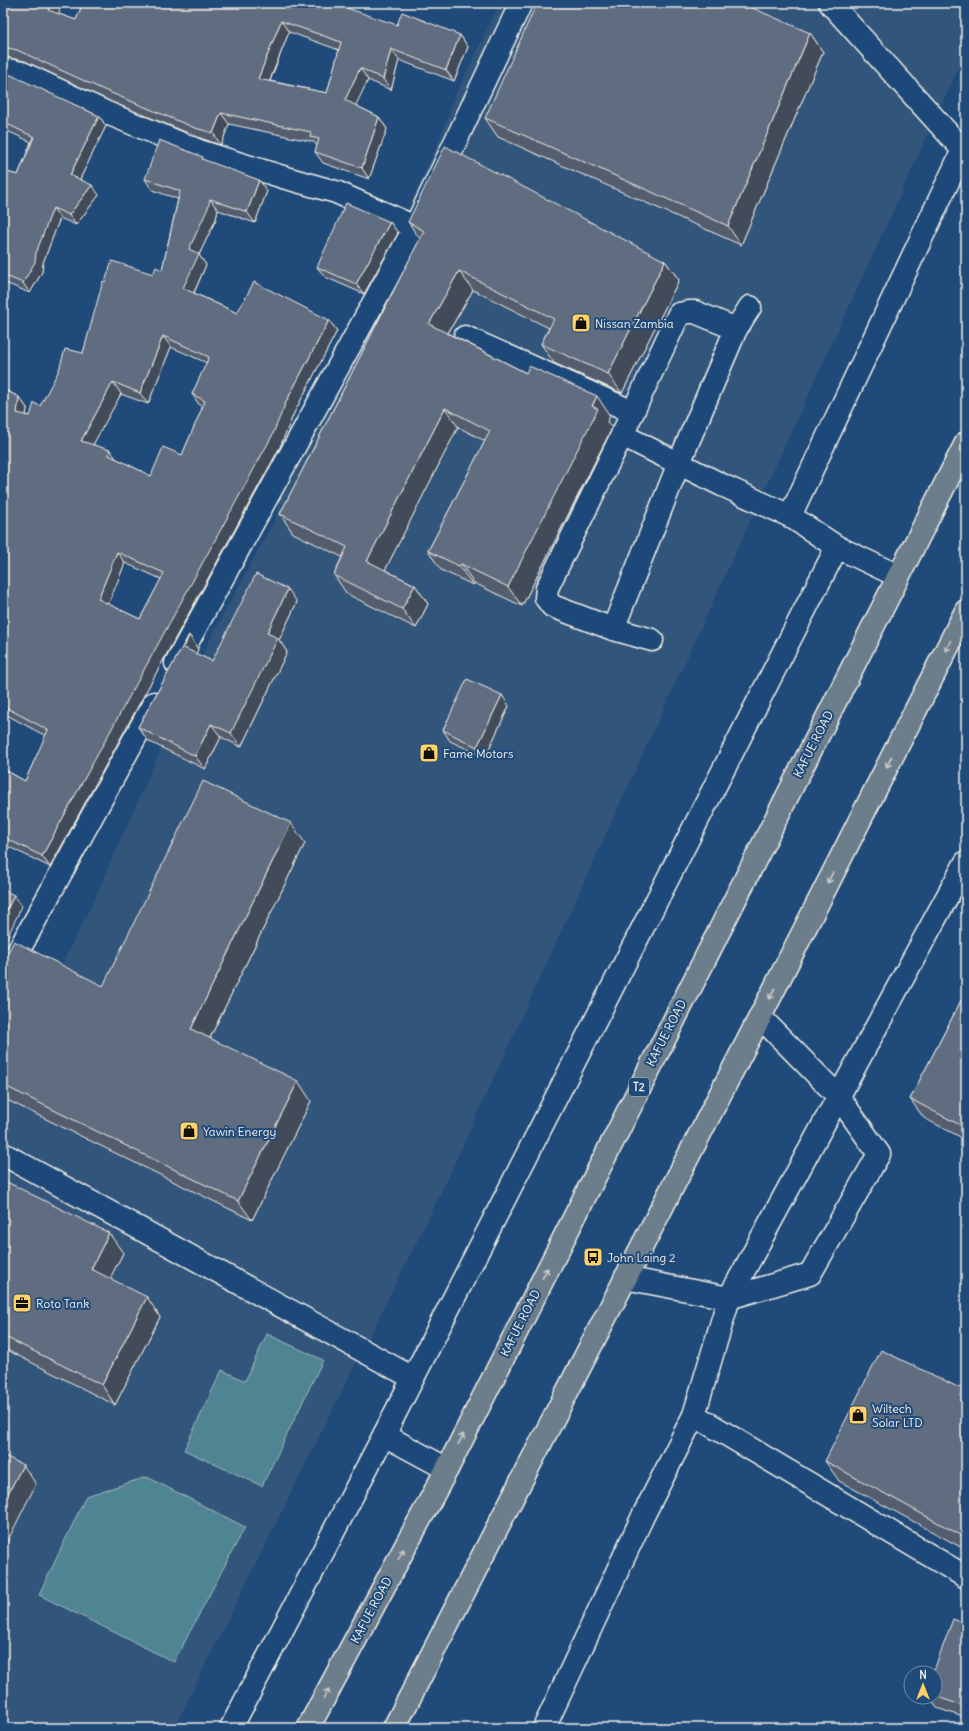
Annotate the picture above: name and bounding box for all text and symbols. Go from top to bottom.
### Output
shop icon: Nissan Zambia [570,312,592,334]
place label: Nissan Zambia [595,316,674,331]
one-way arrow [944,640,951,652]
street label: KAFUE ROAD [790,708,836,780]
shop icon: Fame Motors [418,742,440,764]
place label: Fame Motors [443,746,513,761]
one-way arrow [885,756,893,768]
one-way arrow [826,872,834,884]
one-way arrow [767,988,775,1000]
street label: KAFUE ROAD [643,997,689,1069]
road number: T2 [629,1078,649,1096]
shop icon: Yawin Energy [178,1120,200,1142]
place label: Yawin Energy [203,1124,276,1139]
bus stop icon: John Laing 2 [582,1246,604,1268]
place label: John Laing 2 [607,1250,676,1265]
one-way arrow [542,1268,549,1280]
street label: KAFUE ROAD [497,1287,543,1359]
office icon: Roto Tank [11,1292,33,1314]
place label: Roto Tank [36,1296,89,1311]
place label: Wiltech Solar LTD [872,1401,923,1430]
shop icon: Wiltech Solar LTD [847,1404,869,1426]
one-way arrow [458,1434,466,1446]
one-way arrow [397,1549,405,1561]
street label: KAFUE ROAD [347,1574,395,1646]
north arrow [903,1665,943,1705]
text: N [919,1668,927,1682]
one-way arrow [323,1688,330,1700]

